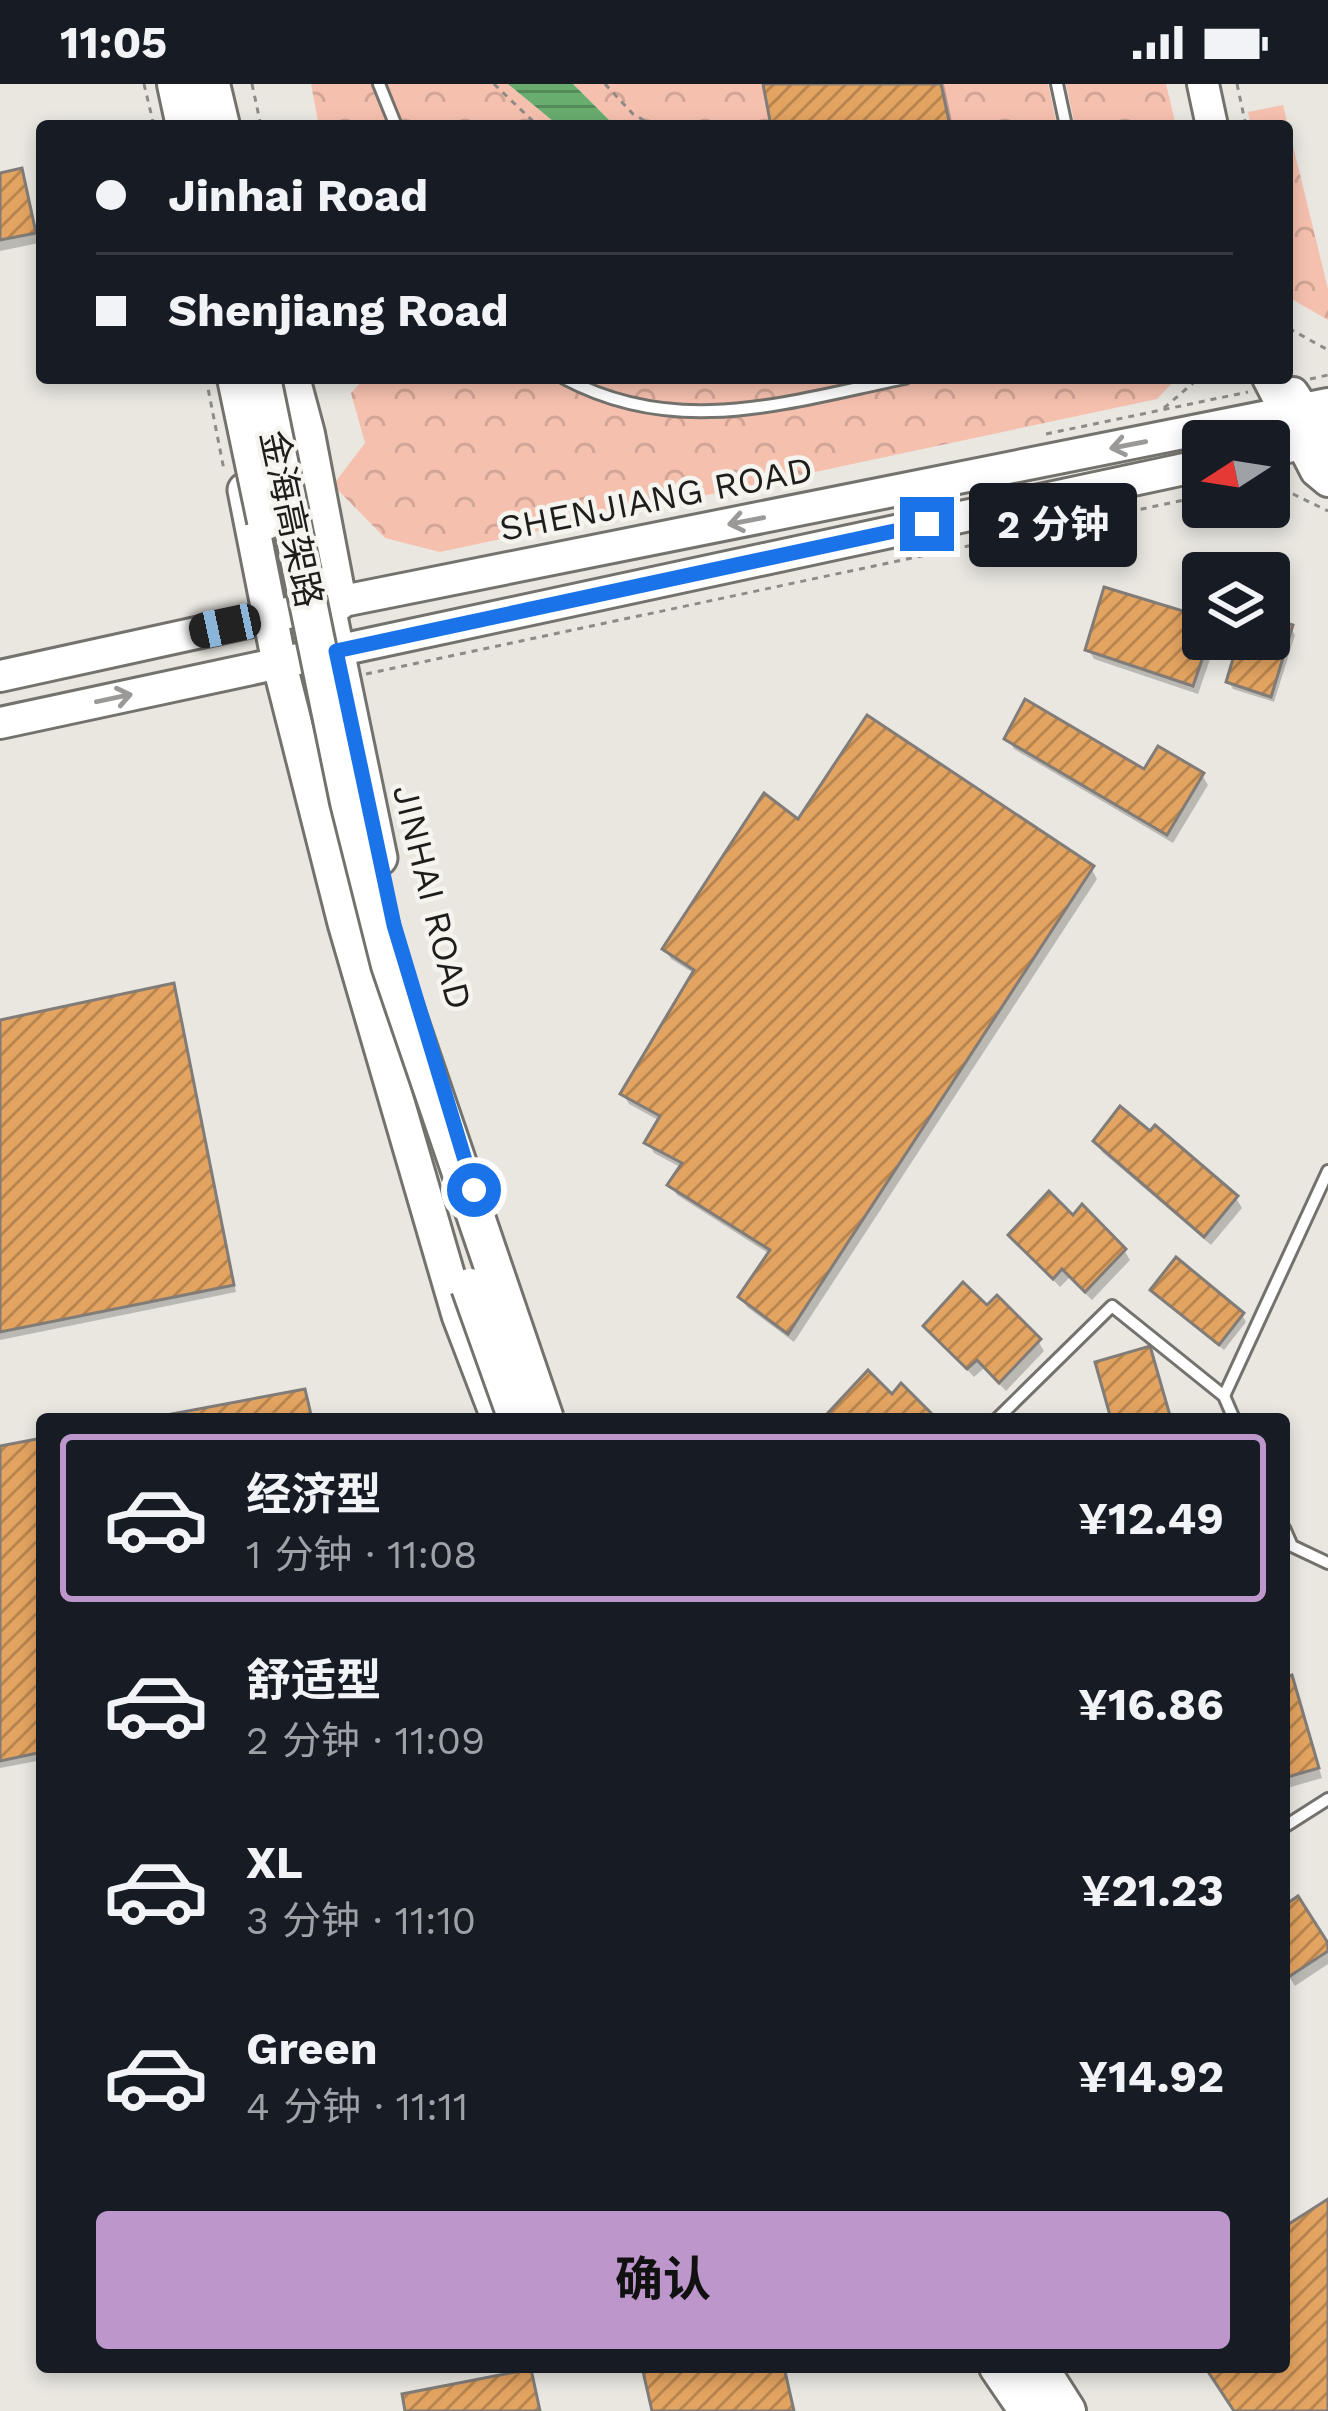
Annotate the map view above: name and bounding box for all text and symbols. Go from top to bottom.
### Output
text: 11:05 [60,16,167,69]
text: Jinhai Road [168,169,428,222]
text: Shenjiang Road [168,284,509,337]
north arrow [1182,420,1290,528]
map controls [1182,420,1290,660]
street label: 金海高架路 [252,427,330,611]
one-way arrow [1110,435,1149,457]
street label: SHENJIANG ROAD [496,448,816,550]
callout: 2 分钟 [969,482,1137,566]
route end [900,497,954,551]
text: 2 分钟 [997,502,1109,547]
one-way arrow [727,511,766,533]
button: layers [1182,552,1290,660]
car [186,601,264,651]
one-way arrow [95,685,133,708]
street label: JINHAI ROAD [384,780,480,1014]
route start [447,1163,501,1217]
icon: car [102,1464,210,1572]
text: 经济型 [246,1468,381,1521]
text: ¥12.49 [1078,1492,1224,1545]
text: 1 分钟 · 11:08 [246,1532,477,1577]
icon: car [102,1650,210,1758]
text: 舒适型 [246,1654,381,1707]
text: ¥16.86 [1078,1678,1224,1731]
text: 2 分钟 · 11:09 [246,1718,485,1763]
icon: car [102,1836,210,1944]
text: XL [246,1836,303,1889]
text: ¥21.23 [1081,1864,1224,1917]
text: 3 分钟 · 11:10 [246,1898,476,1943]
icon: car [102,2022,210,2130]
text: Green [246,2022,378,2075]
text: ¥14.92 [1078,2050,1224,2103]
text: 4 分钟 · 11:11 [246,2084,468,2129]
button: 确认 [96,2211,1230,2349]

